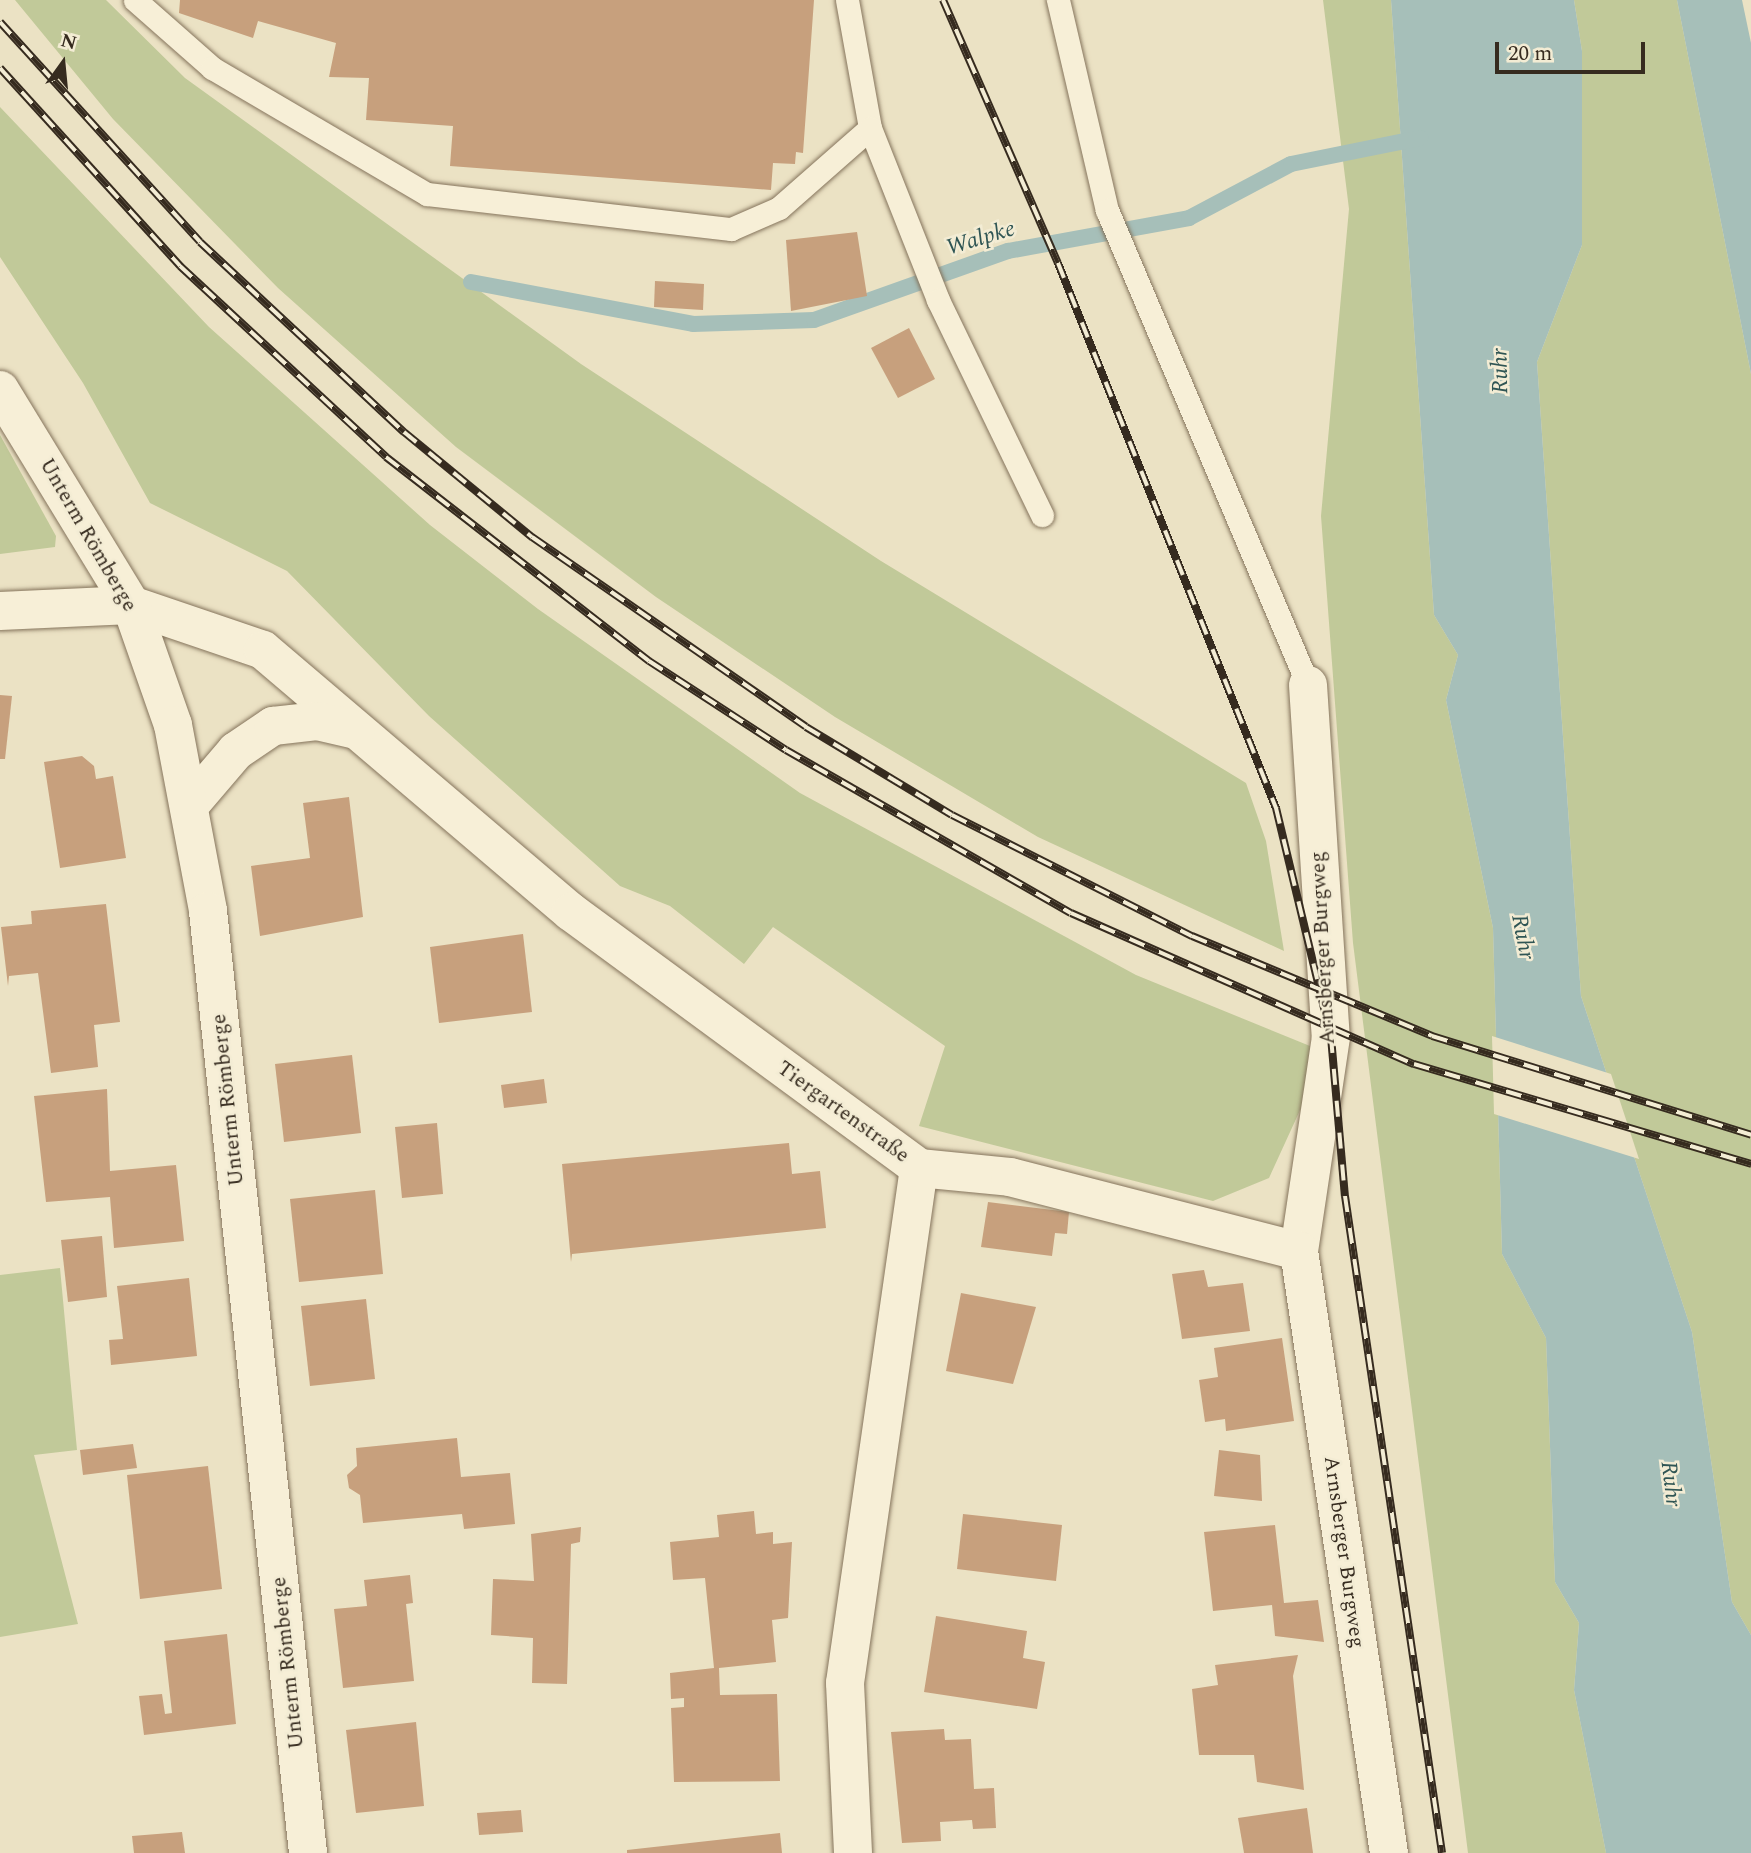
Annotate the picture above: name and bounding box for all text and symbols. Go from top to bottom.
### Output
text: N [57,26,80,58]
north arrow [28,28,98,98]
scale bar [1499,28,1650,72]
text: 20 m [1508,38,1552,70]
water label: Walpke [943,215,1019,263]
water label: Ruhr [1487,348,1515,394]
street label: Unterm Römberge [34,454,142,616]
street label: Arnsberger Burgweg [1305,851,1341,1045]
water label: Ruhr [1504,912,1540,962]
street label: Unterm Römberge [206,1013,250,1187]
street label: Tiergartenstraße [772,1056,914,1168]
street label: Arnsberger Burgweg [1318,1454,1370,1650]
water label: Ruhr [1654,1460,1686,1508]
street label: Unterm Römberge [266,1576,310,1750]

